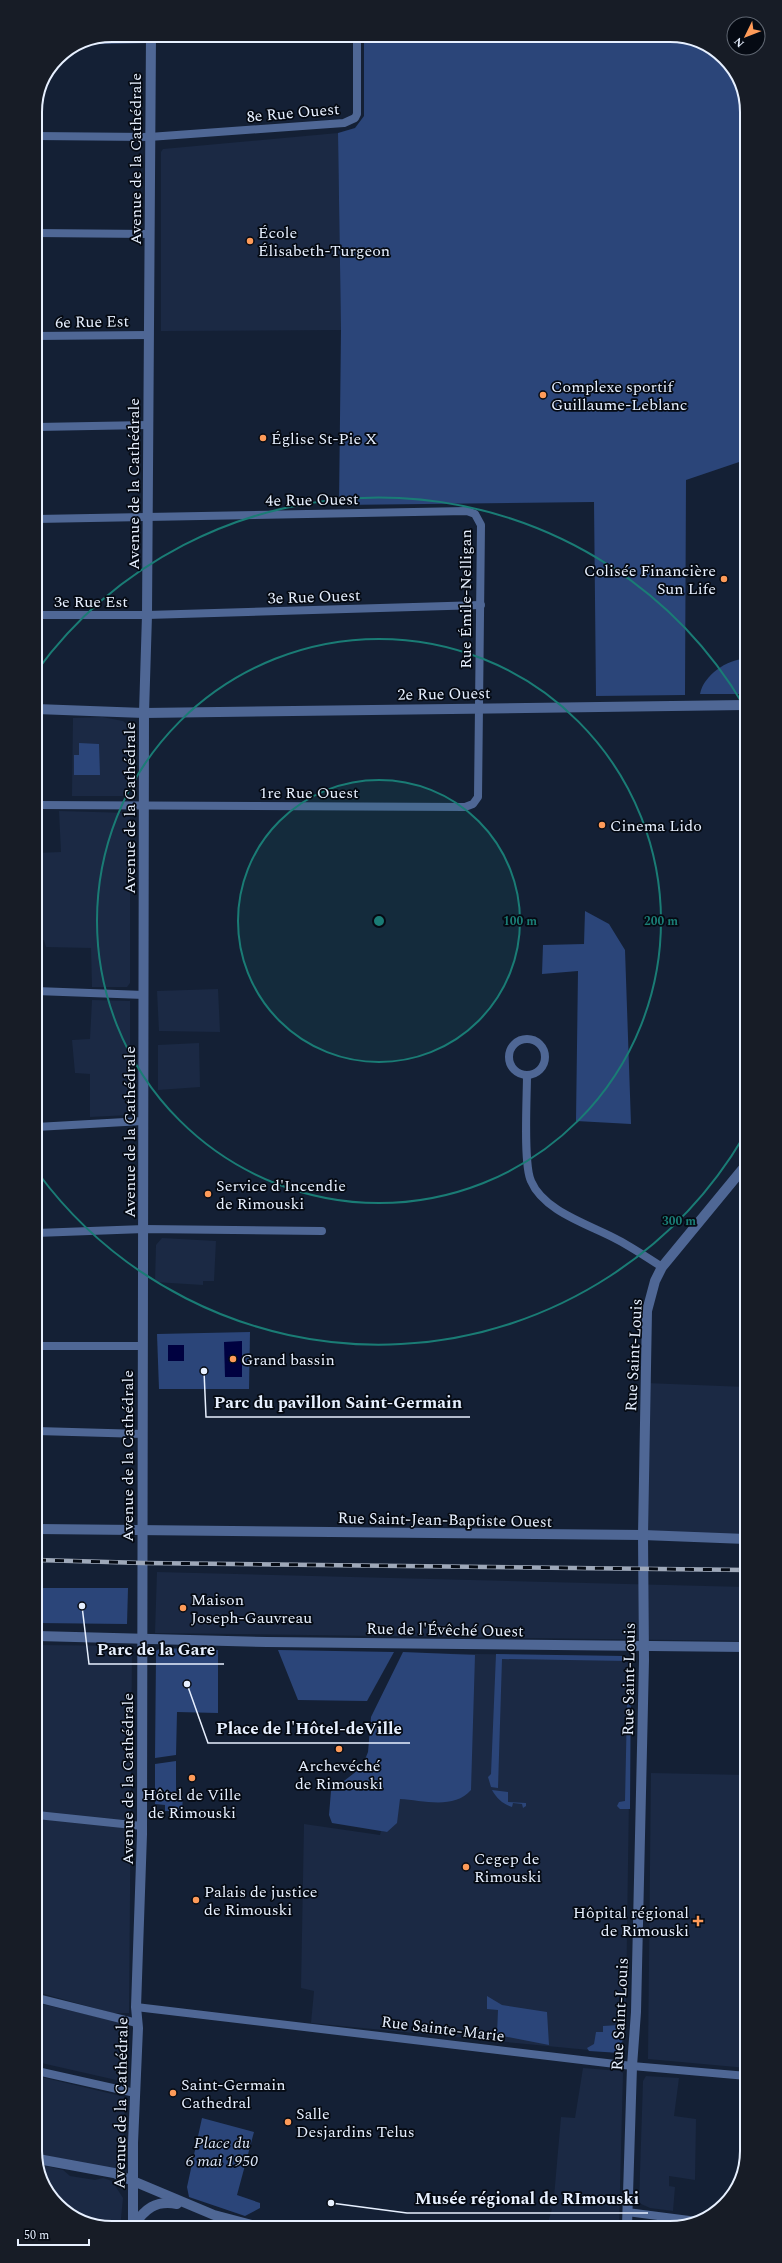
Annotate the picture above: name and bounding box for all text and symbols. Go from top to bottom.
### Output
north arrow [726,16,766,56]
text: N [730,33,748,52]
street label: Avenue de la Cathédrale [124,73,148,245]
street label: 8e Rue Ouest [246,97,341,129]
place label: École Élisabeth-Turgeon [258,221,390,263]
marker: École Élisabeth-Turgeon [245,236,255,246]
street label: 6e Rue Est [55,309,130,335]
place label: Complexe sportif Guillaume-Leblanc [551,375,687,417]
marker: Complexe sportif Guillaume-Leblanc [538,390,548,400]
street label: Avenue de la Cathédrale [122,398,146,570]
place label: Église St-Pie X [271,427,377,451]
marker: Église St-Pie X [258,433,268,443]
street label: 4e Rue Ouest [265,487,359,513]
street label: Rue Émile-Nelligan [454,529,478,669]
place label: Colisée Financière Sun Life [584,559,716,601]
marker: Colisée Financière Sun Life [719,574,729,584]
street label: 3e Rue Ouest [267,583,361,611]
street label: 3e Rue Est [54,590,128,614]
street label: 2e Rue Ouest [397,681,491,707]
street label: Avenue de la Cathédrale [118,722,142,894]
street label: 1re Rue Ouest [259,781,359,805]
place label: Cinema Lido [610,814,702,838]
marker: Cinema Lido [597,820,607,830]
text: 100 m [503,912,537,931]
text: 200 m [644,912,678,931]
centre of rings [372,914,386,928]
street label: Avenue de la Cathédrale [118,1046,142,1218]
place label: Service d'Incendie de Rimouski [216,1174,346,1216]
marker: Service d'Incendie de Rimouski [203,1189,213,1199]
text: 300 m [662,1212,696,1231]
street label: Rue Saint-Louis [619,1298,649,1412]
place label: Grand bassin [241,1348,335,1372]
marker: Grand bassin [228,1354,238,1364]
street label: Avenue de la Cathédrale [116,1370,140,1542]
callout: Parc du pavillon Saint-Germain [206,1388,470,1417]
text: Parc du pavillon Saint-Germain [214,1390,463,1416]
street label: Rue Saint-Jean-Baptiste Ouest [337,1506,553,1534]
place label: Maison Joseph-Gauvreau [191,1588,312,1630]
marker: Maison Joseph-Gauvreau [178,1603,188,1613]
street label: Rue de l'Évêché Ouest [366,1617,524,1643]
street label: Rue Saint-Louis [616,1622,642,1736]
callout: Parc de la Gare [89,1635,224,1664]
text: Parc de la Gare [97,1637,215,1663]
street label: Avenue de la Cathédrale [116,1693,140,1865]
callout: Place de l'Hôtel-deVille [208,1714,410,1743]
text: Place de l'Hôtel-deVille [216,1716,402,1742]
marker: Archevéché de Rimouski [334,1744,344,1754]
place label: Archevéché de Rimouski [295,1754,383,1796]
marker: Hôtel de Ville de Rimouski [187,1773,197,1783]
place label: Hôtel de Ville de Rimouski [143,1783,241,1825]
place label: Cegep de Rimouski [474,1847,542,1889]
marker: Cegep de Rimouski [461,1862,471,1872]
place label: Palais de justice de Rimouski [204,1880,318,1922]
marker: Palais de justice de Rimouski [191,1895,201,1905]
place label: Hôpital régional de Rimouski [573,1901,689,1943]
marker: Hôpital régional de Rimouski [692,1915,704,1927]
street label: Rue Saint-Louis [605,1957,635,2071]
street label: Rue Sainte-Marie [380,2010,506,2048]
street label: Avenue de la Cathédrale [108,2017,134,2189]
place label: Saint-Germain Cathedral [181,2073,286,2115]
marker: Saint-Germain Cathedral [168,2088,178,2098]
place label: Salle Desjardins Telus [296,2102,415,2144]
marker: Salle Desjardins Telus [283,2117,293,2127]
park label: Place du 6 mai 1950 [186,2131,258,2173]
callout: Musée régional de RImouski [407,2184,648,2213]
text: Musée régional de RImouski [415,2186,639,2212]
scale bar [18,2221,89,2247]
text: 50 m [24,2226,49,2245]

